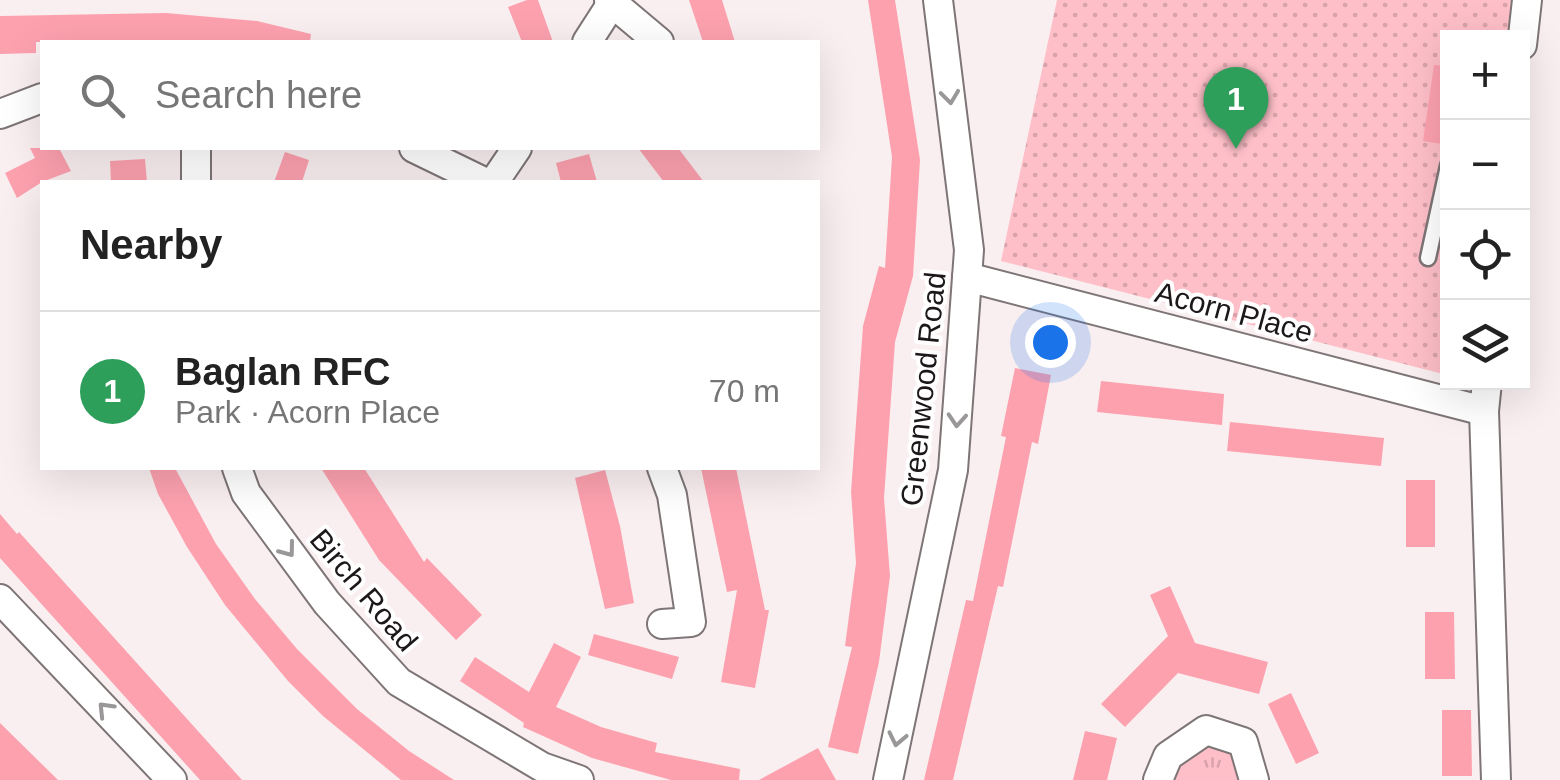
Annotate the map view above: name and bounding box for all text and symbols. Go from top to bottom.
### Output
map controls [1440,30,1530,390]
button: + [1440,30,1530,120]
search box [40,40,820,150]
pin: 1 [1204,66,1268,149]
icon: search [75,68,130,123]
text: Search here [155,74,362,116]
one-way arrow [939,89,960,105]
button: − [1440,120,1530,210]
button: locate [1440,210,1530,300]
text: Nearby [80,221,222,268]
street label: Greenwood Road [894,270,952,508]
street label: Acorn Place [1152,275,1316,349]
button: layers [1440,300,1530,390]
your location [1025,317,1076,368]
text: Baglan RFC [175,351,390,393]
text: 1 [104,373,121,409]
text: 70 m [709,373,780,409]
text: Park · Acorn Place [175,394,440,430]
one-way arrow [947,413,968,429]
street label: Birch Road [304,523,424,657]
one-way arrow [276,539,293,557]
one-way arrow [99,703,117,721]
one-way arrow [887,730,908,747]

